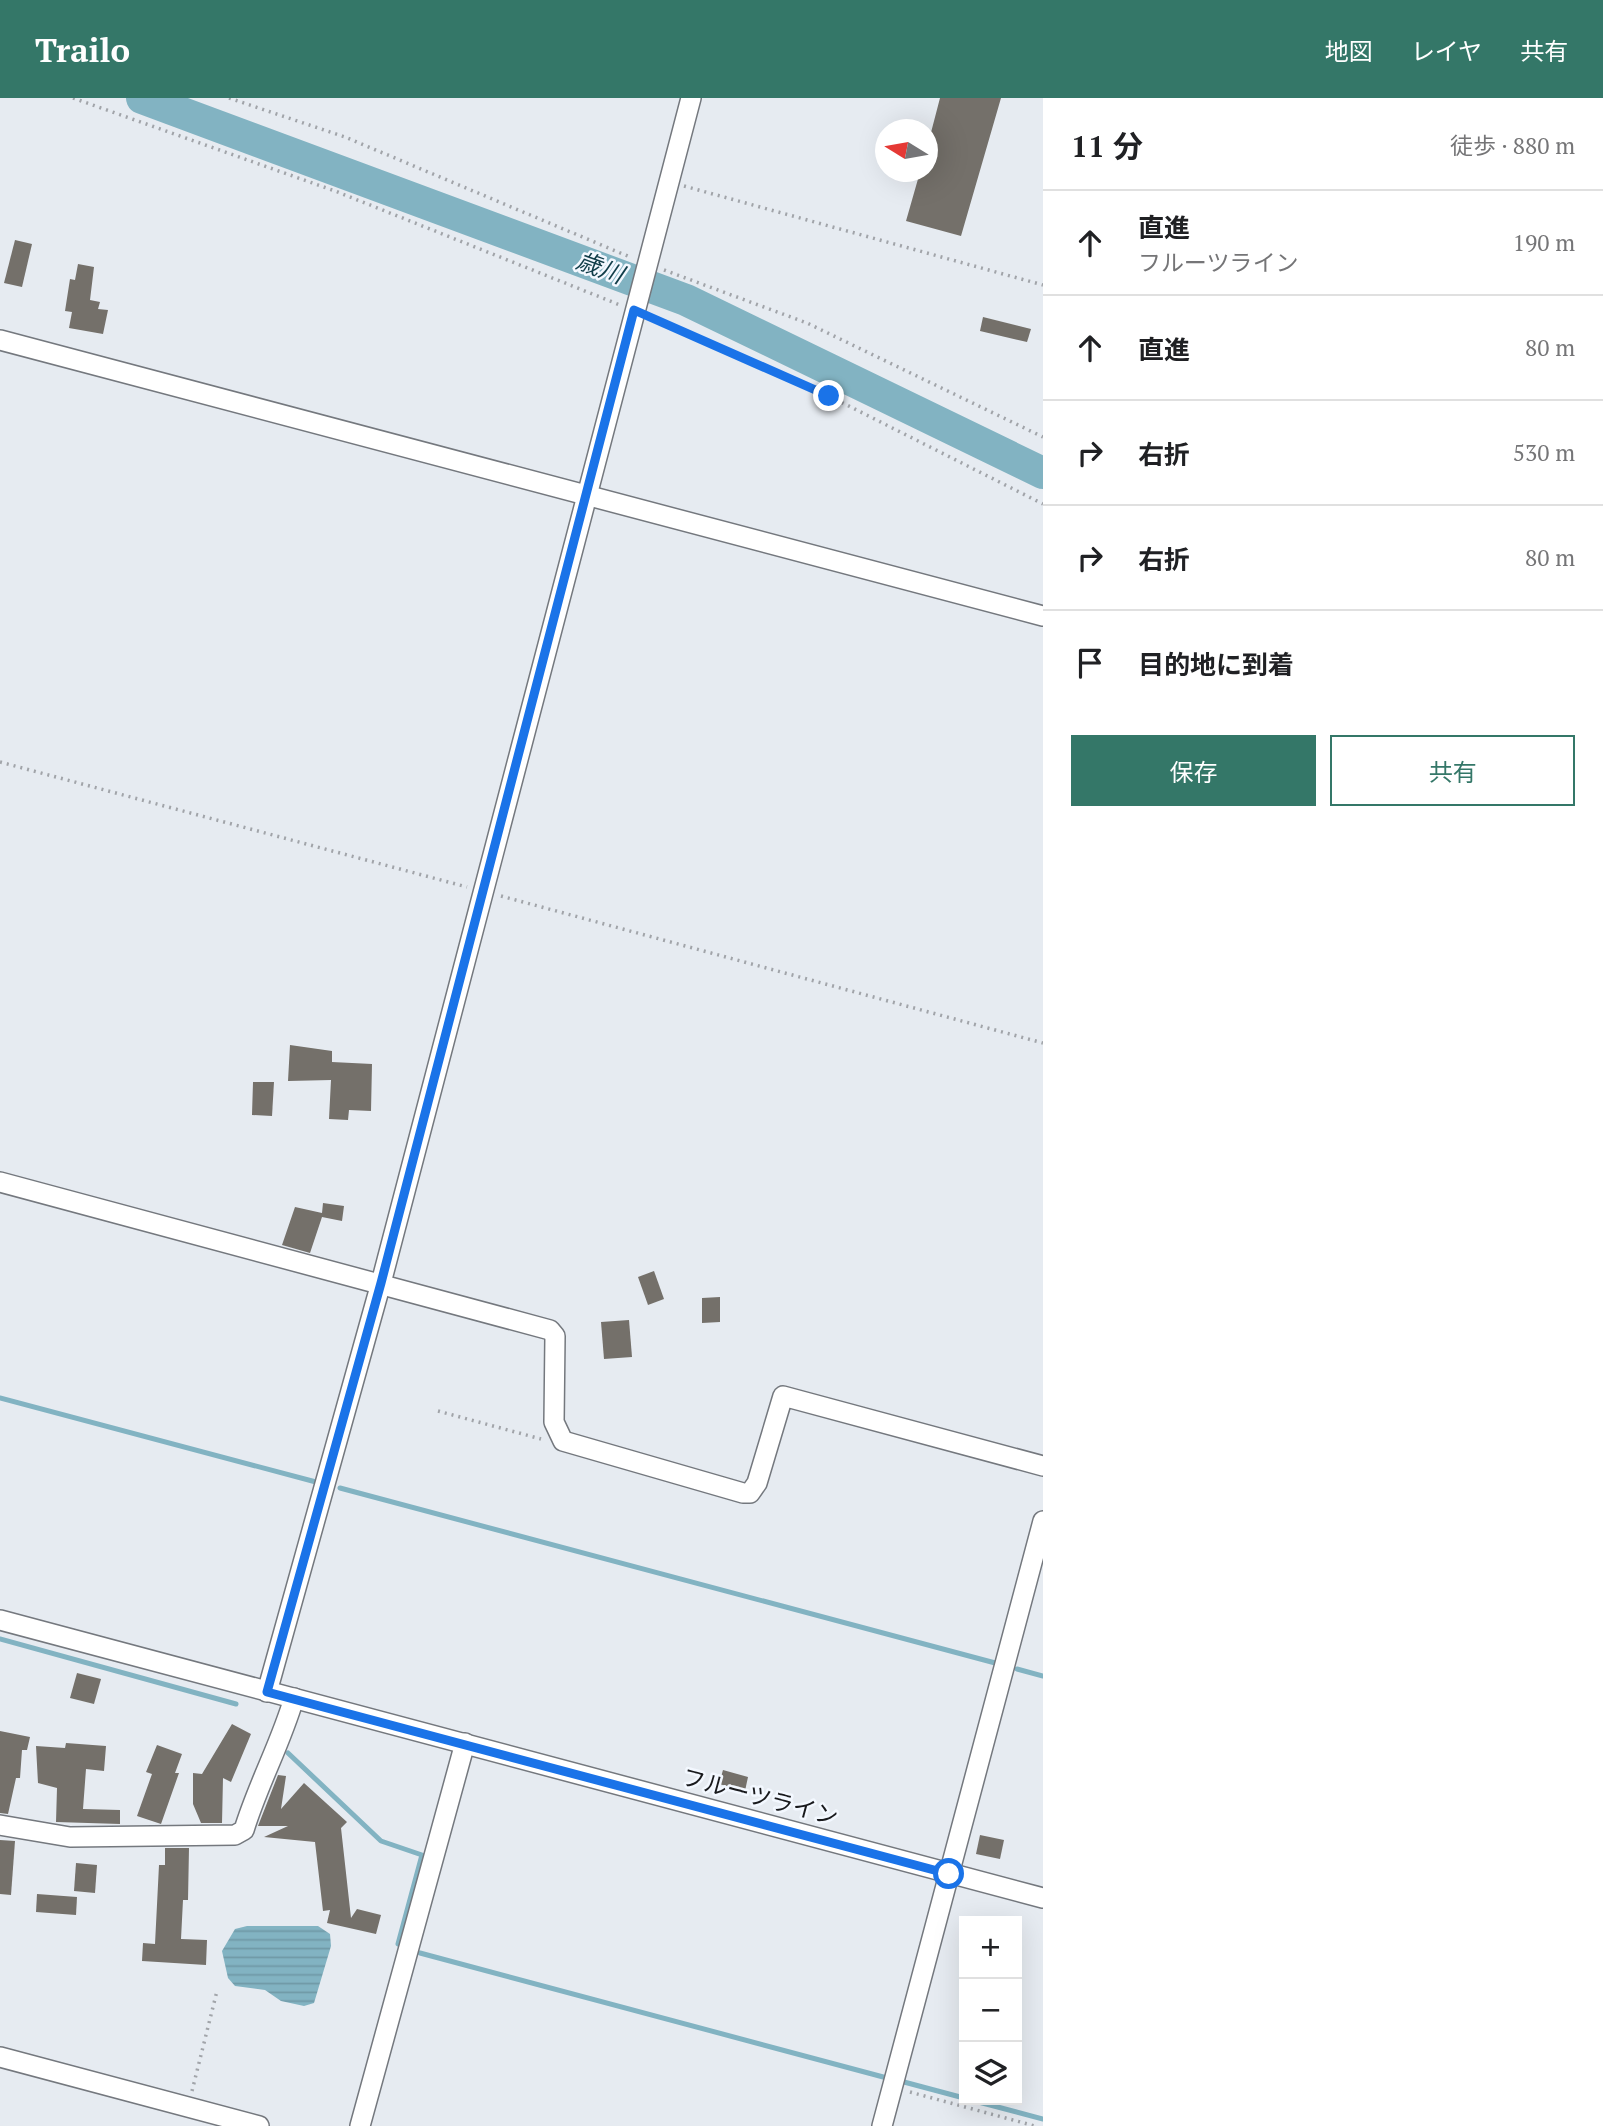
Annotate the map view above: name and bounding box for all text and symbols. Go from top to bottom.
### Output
text: Trailo [35,28,130,71]
text: 地図 [1325,35,1373,67]
text: レイヤ [1411,35,1482,67]
text: 共有 [1520,35,1568,67]
north arrow [875,119,938,182]
text: 11 分 [1071,126,1143,166]
text: 徒歩 · 880 m [1450,130,1575,161]
text: 直進 [1138,210,1190,244]
icon: ahead [1071,224,1109,262]
text: 190 m [1513,227,1575,258]
water label: 歳川 [572,244,631,291]
text: フルーツライン [1138,247,1299,278]
icon: ahead [1071,329,1109,367]
text: 直進 [1138,332,1190,366]
text: 80 m [1525,332,1575,363]
route end [813,380,844,411]
icon: right [1071,434,1109,472]
text: 右折 [1138,437,1190,471]
text: 530 m [1513,437,1575,468]
icon: right [1071,539,1109,577]
text: 右折 [1138,542,1190,576]
text: 80 m [1525,542,1575,573]
icon: arrive [1071,644,1109,682]
text: 目的地に到着 [1138,647,1294,681]
button: 保存 [1071,735,1316,806]
button: 共有 [1330,735,1575,806]
street label: フルーツライン [679,1761,842,1832]
route start [933,1858,964,1889]
map controls [959,1916,1022,2105]
button: + [959,1916,1022,1979]
button: − [959,1979,1022,2042]
button: layers [959,2042,1022,2105]

